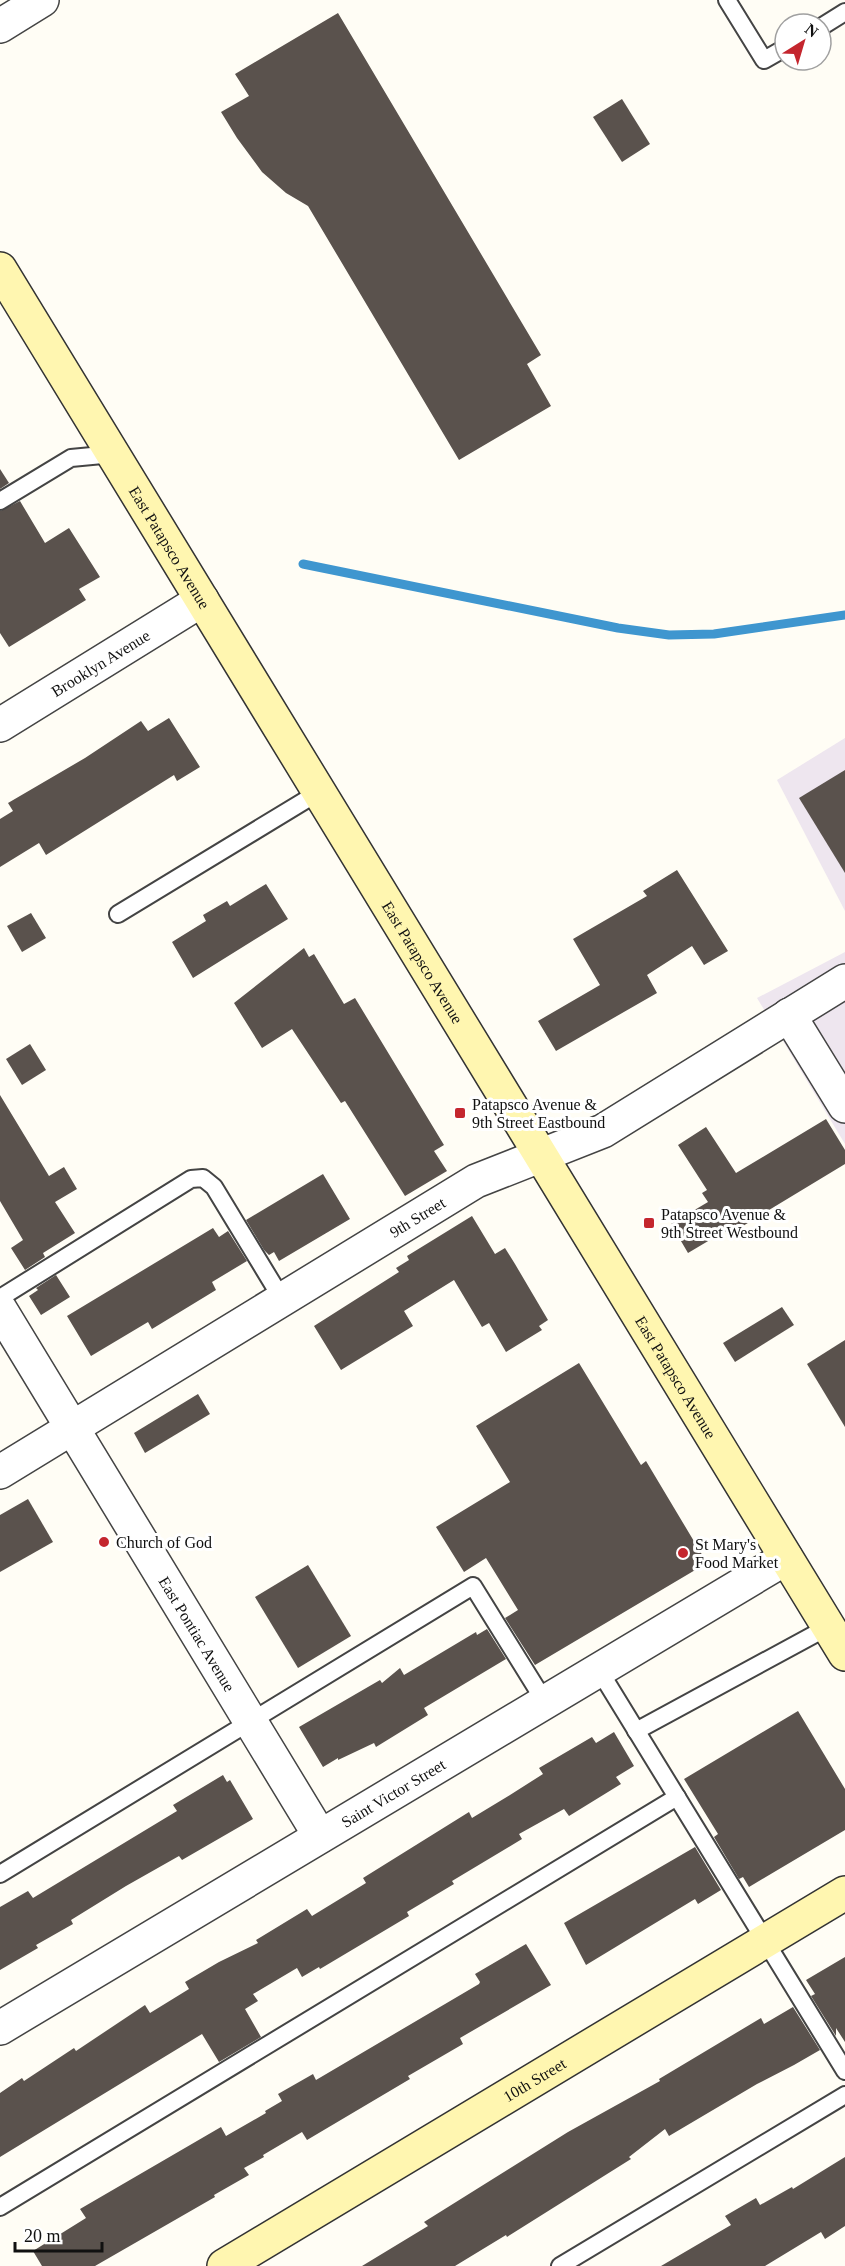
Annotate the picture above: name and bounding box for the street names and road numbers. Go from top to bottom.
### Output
street label: East Patapsco Avenue [126,483,213,612]
street label: Brooklyn Avenue [48,627,153,700]
street label: East Patapsco Avenue [379,898,466,1027]
street label: 9th Street [387,1194,449,1241]
street label: East Patapsco Avenue [632,1313,719,1442]
street label: East Pontiac Avenue [155,1574,238,1695]
street label: Saint Victor Street [338,1756,449,1831]
street label: 10th Street [500,2054,569,2105]

